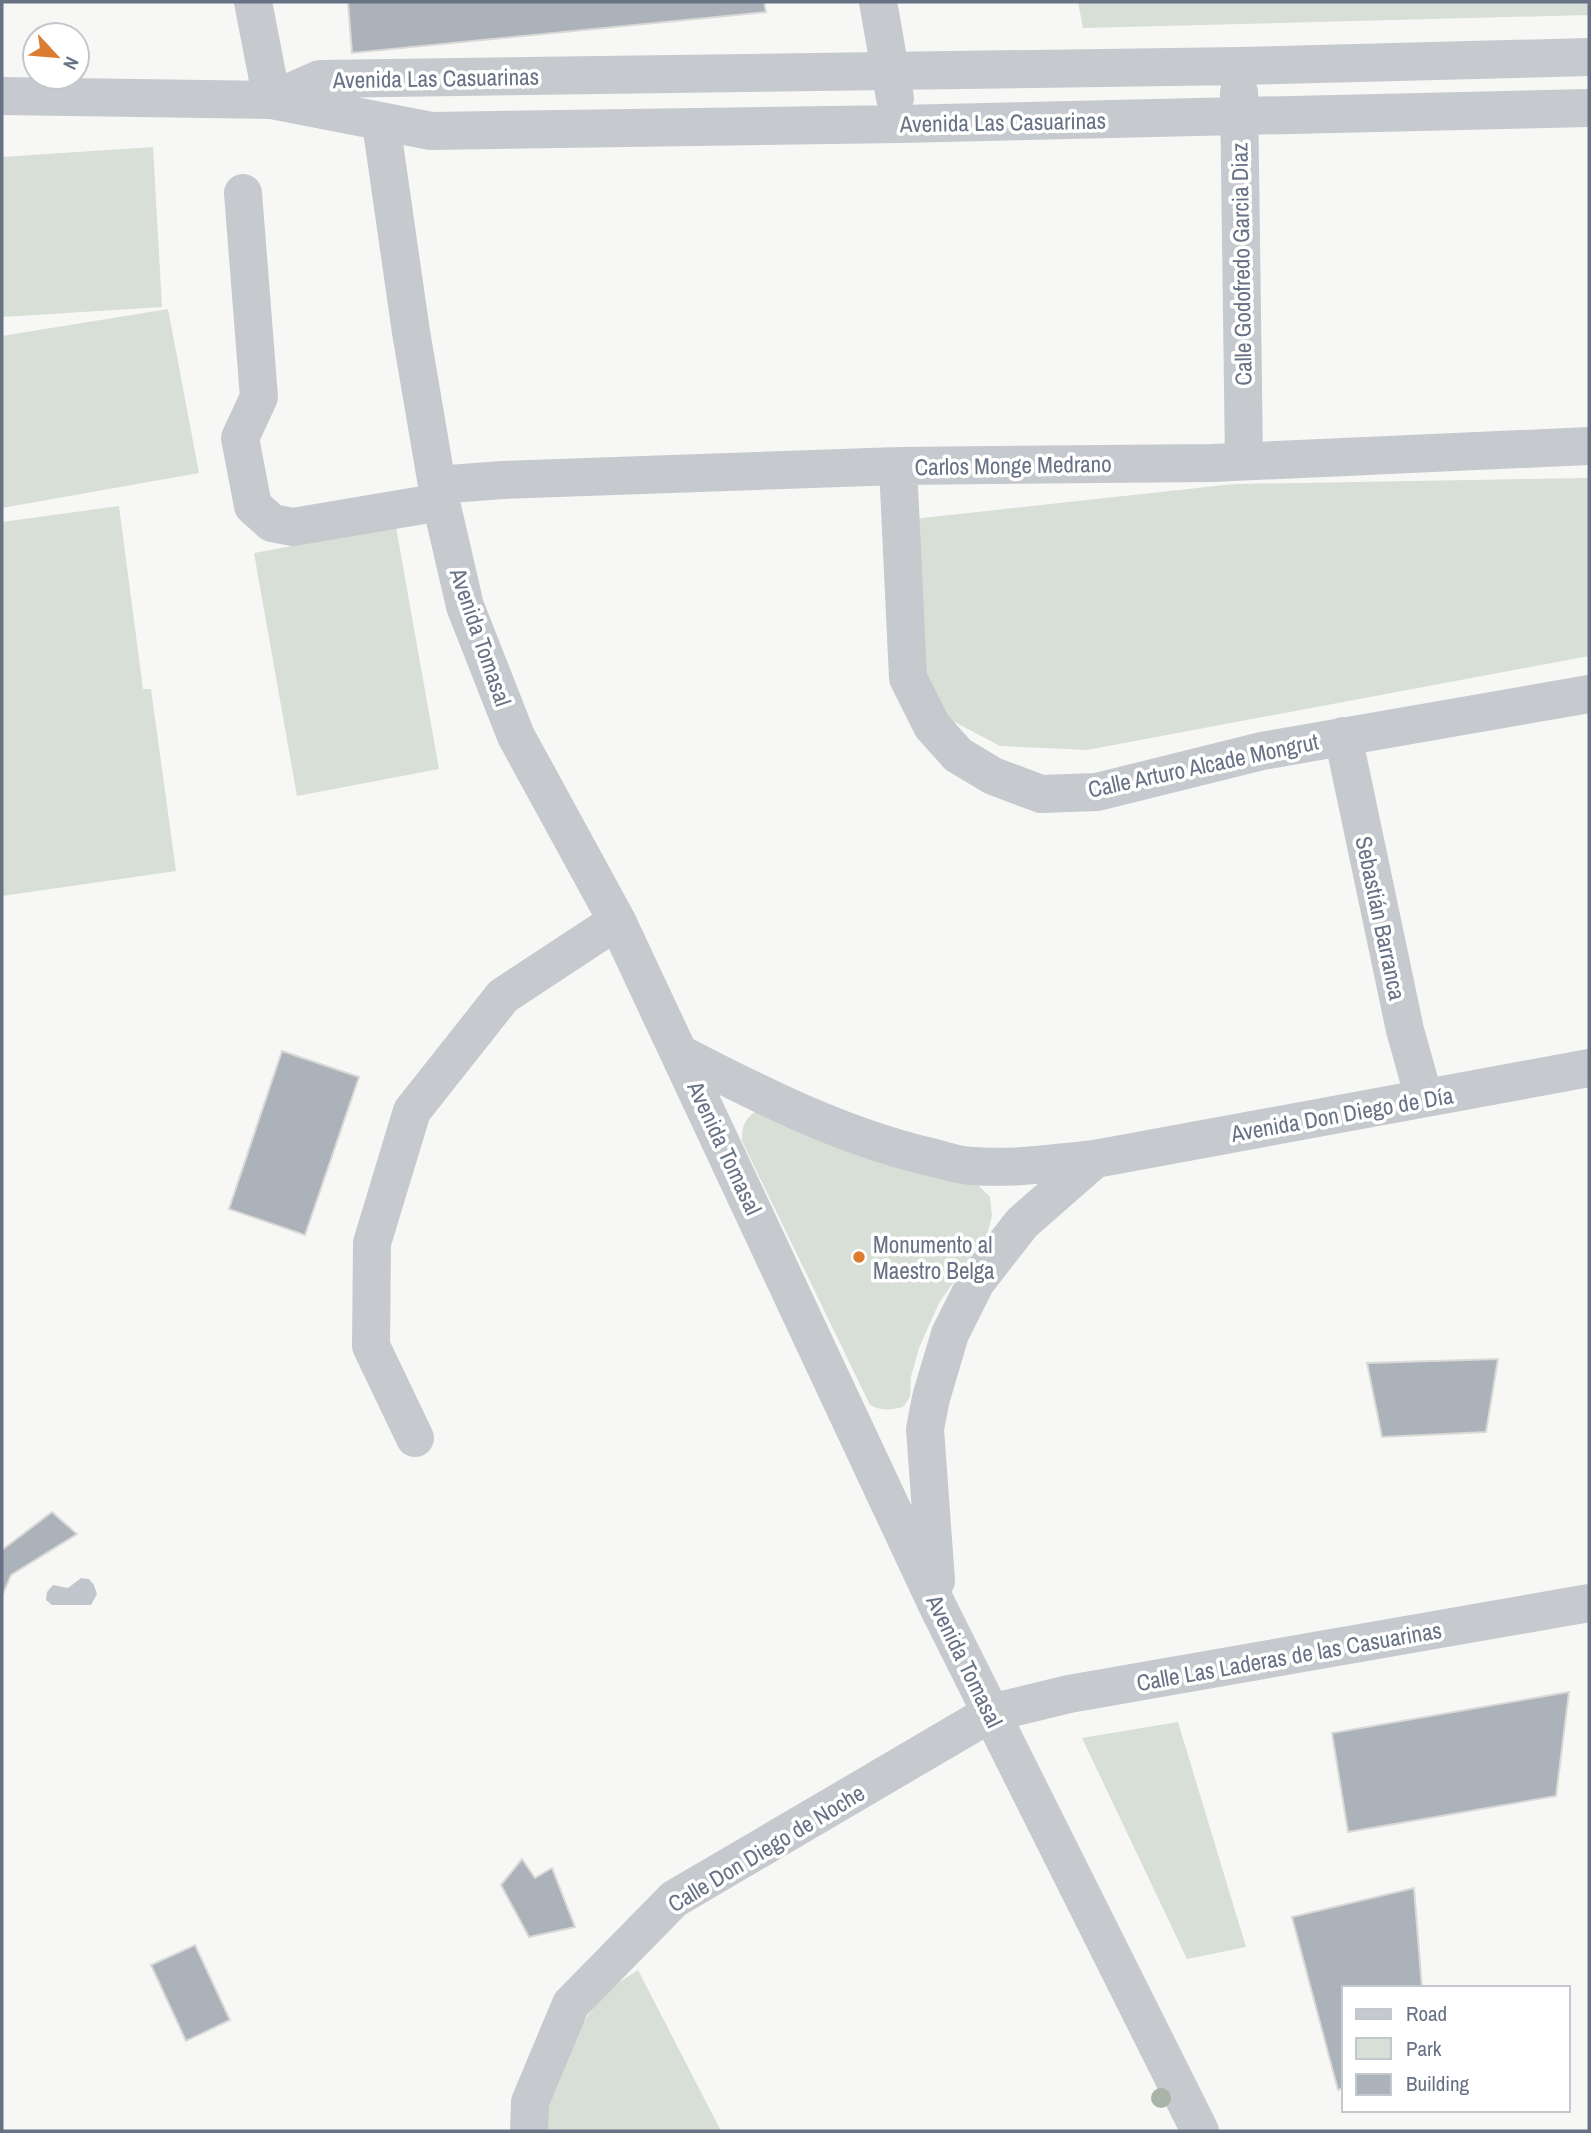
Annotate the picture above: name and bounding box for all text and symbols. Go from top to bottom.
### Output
north arrow [21,21,91,91]
text: N [57,53,85,74]
street label: Avenida Las Casuarinas [332,61,539,95]
street label: Avenida Las Casuarinas [899,105,1106,139]
street label: Calle Godofredo Garcia Diaz [1223,142,1259,386]
street label: Carlos Monge Medrano [914,448,1112,482]
street label: Avenida Tomasal [443,563,519,710]
street label: Calle Arturo Alcade Mongrut [1085,725,1321,805]
street label: Sebastián Barranca [1349,833,1414,1003]
street label: Avenida Tomasal [680,1075,769,1220]
street label: Avenida Don Diego de Día [1227,1079,1456,1149]
place label: Monumento al Maestro Belga [873,1229,995,1286]
marker: Monumento al Maestro Belga [851,1249,867,1265]
street label: Avenida Tomasal [919,1589,1011,1733]
street label: Calle Las Laderas de las Casuarinas [1134,1614,1444,1698]
street label: Calle Don Diego de Noche [662,1777,870,1919]
legend [1342,1986,1570,2112]
text: Road [1406,1999,1447,2028]
text: Park [1406,2034,1442,2063]
text: Building [1406,2069,1470,2098]

